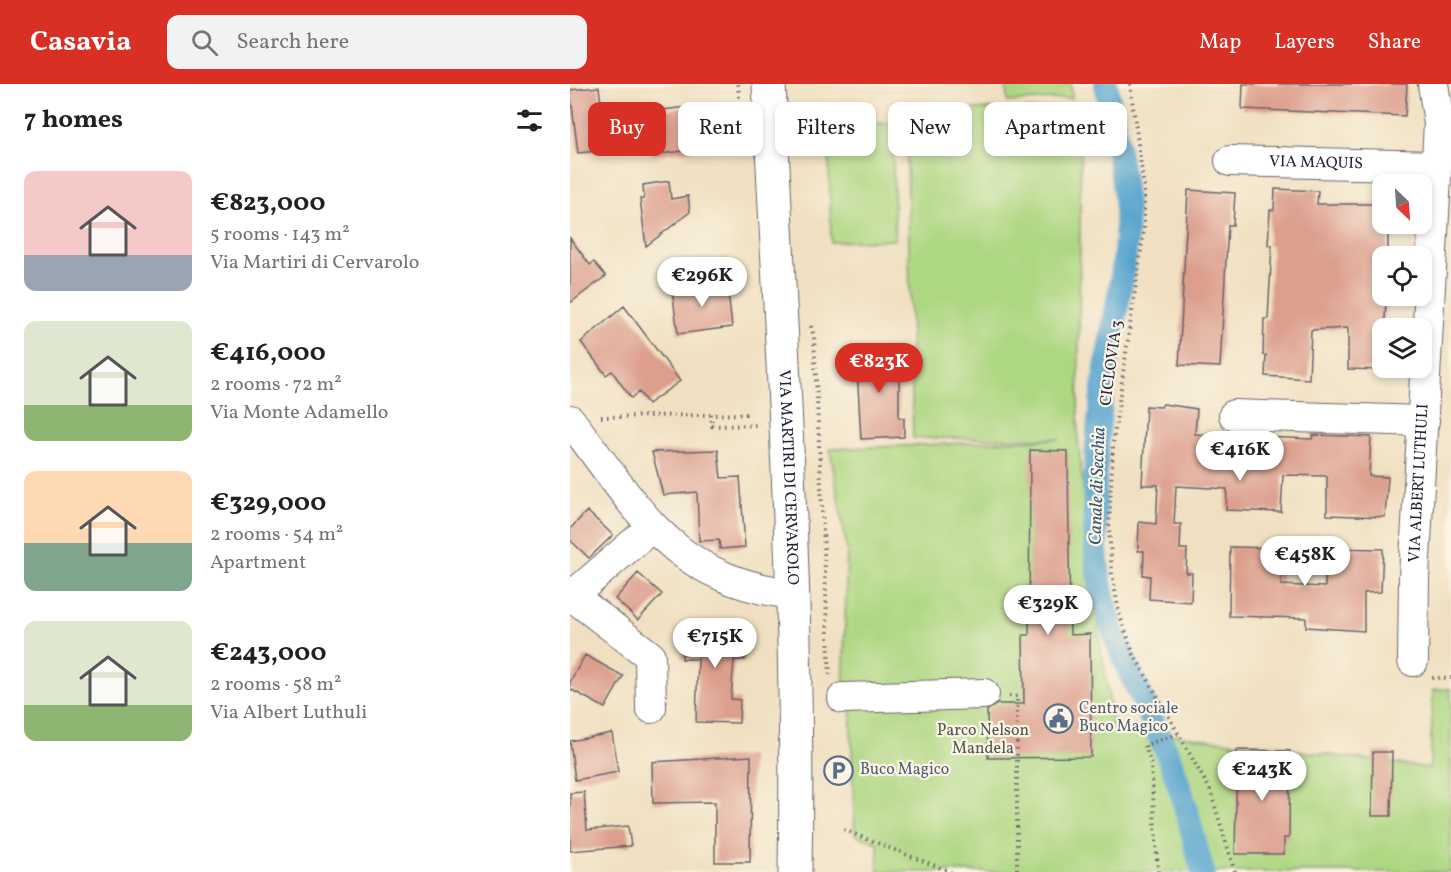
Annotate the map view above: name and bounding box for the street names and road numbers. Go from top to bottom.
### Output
street label: VIA MAQUIS [1269,151,1363,175]
street label: CICLOVIA 3 [1095,319,1129,407]
street label: VIA MARTIRI DI CERVAROLO [772,369,803,586]
street label: VIA ALBERT LUTHULI [1404,403,1435,563]

